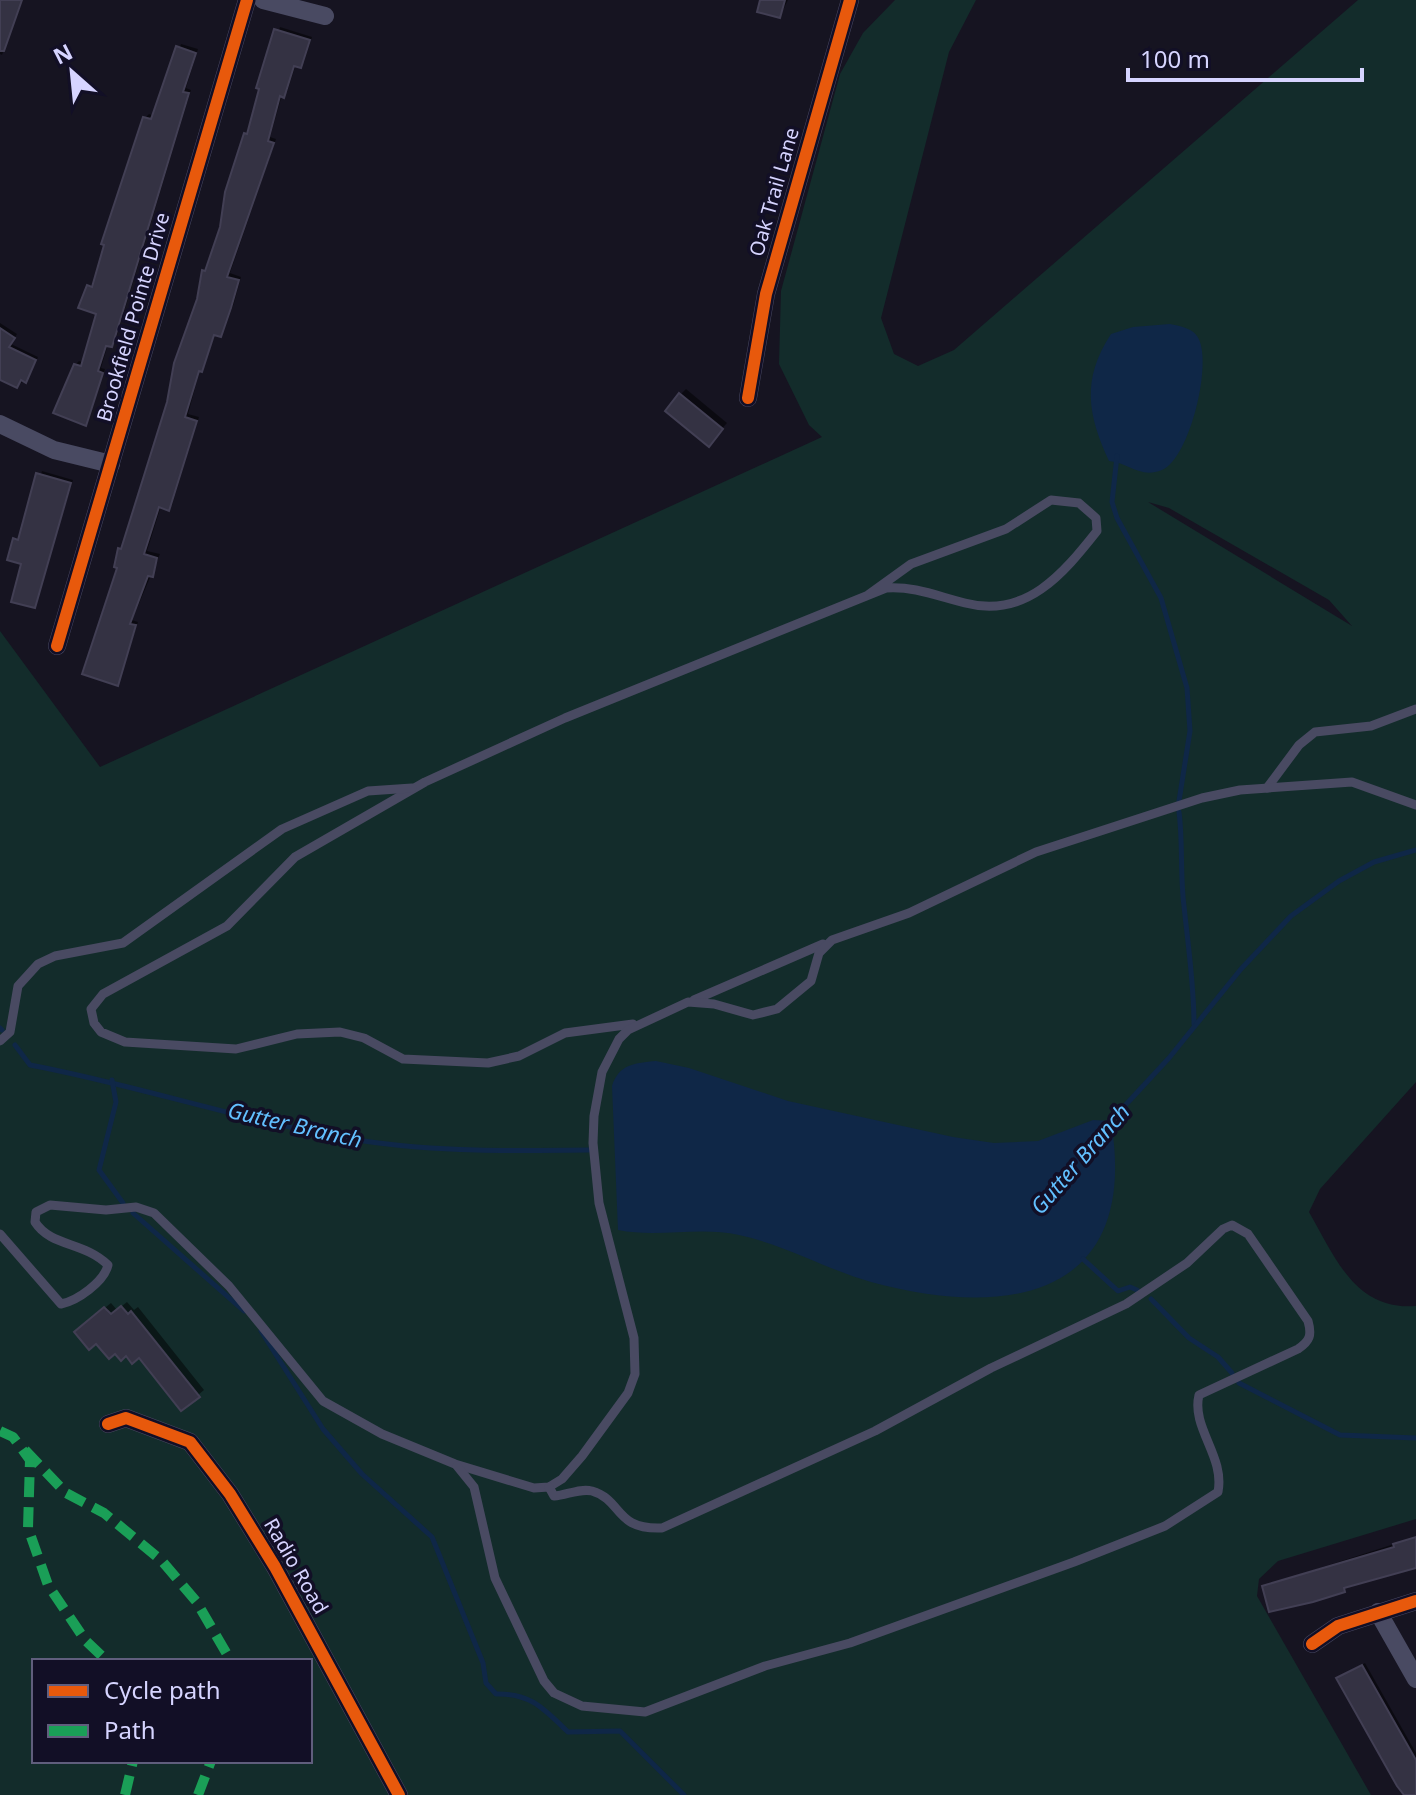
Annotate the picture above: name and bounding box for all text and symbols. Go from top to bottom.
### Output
north arrow [32,32,112,112]
scale bar [1128,32,1362,82]
text: N [48,36,77,71]
text: 100 m [1140,42,1210,75]
street label: Oak Trail Lane [742,124,805,259]
street label: Brookfield Pointe Drive [90,209,175,425]
water label: Gutter Branch [225,1094,365,1154]
water label: Gutter Branch [1023,1097,1136,1220]
street label: Radio Road [258,1513,335,1619]
legend [32,1659,312,1763]
text: Cycle path [104,1673,221,1706]
text: Path [104,1713,155,1746]

